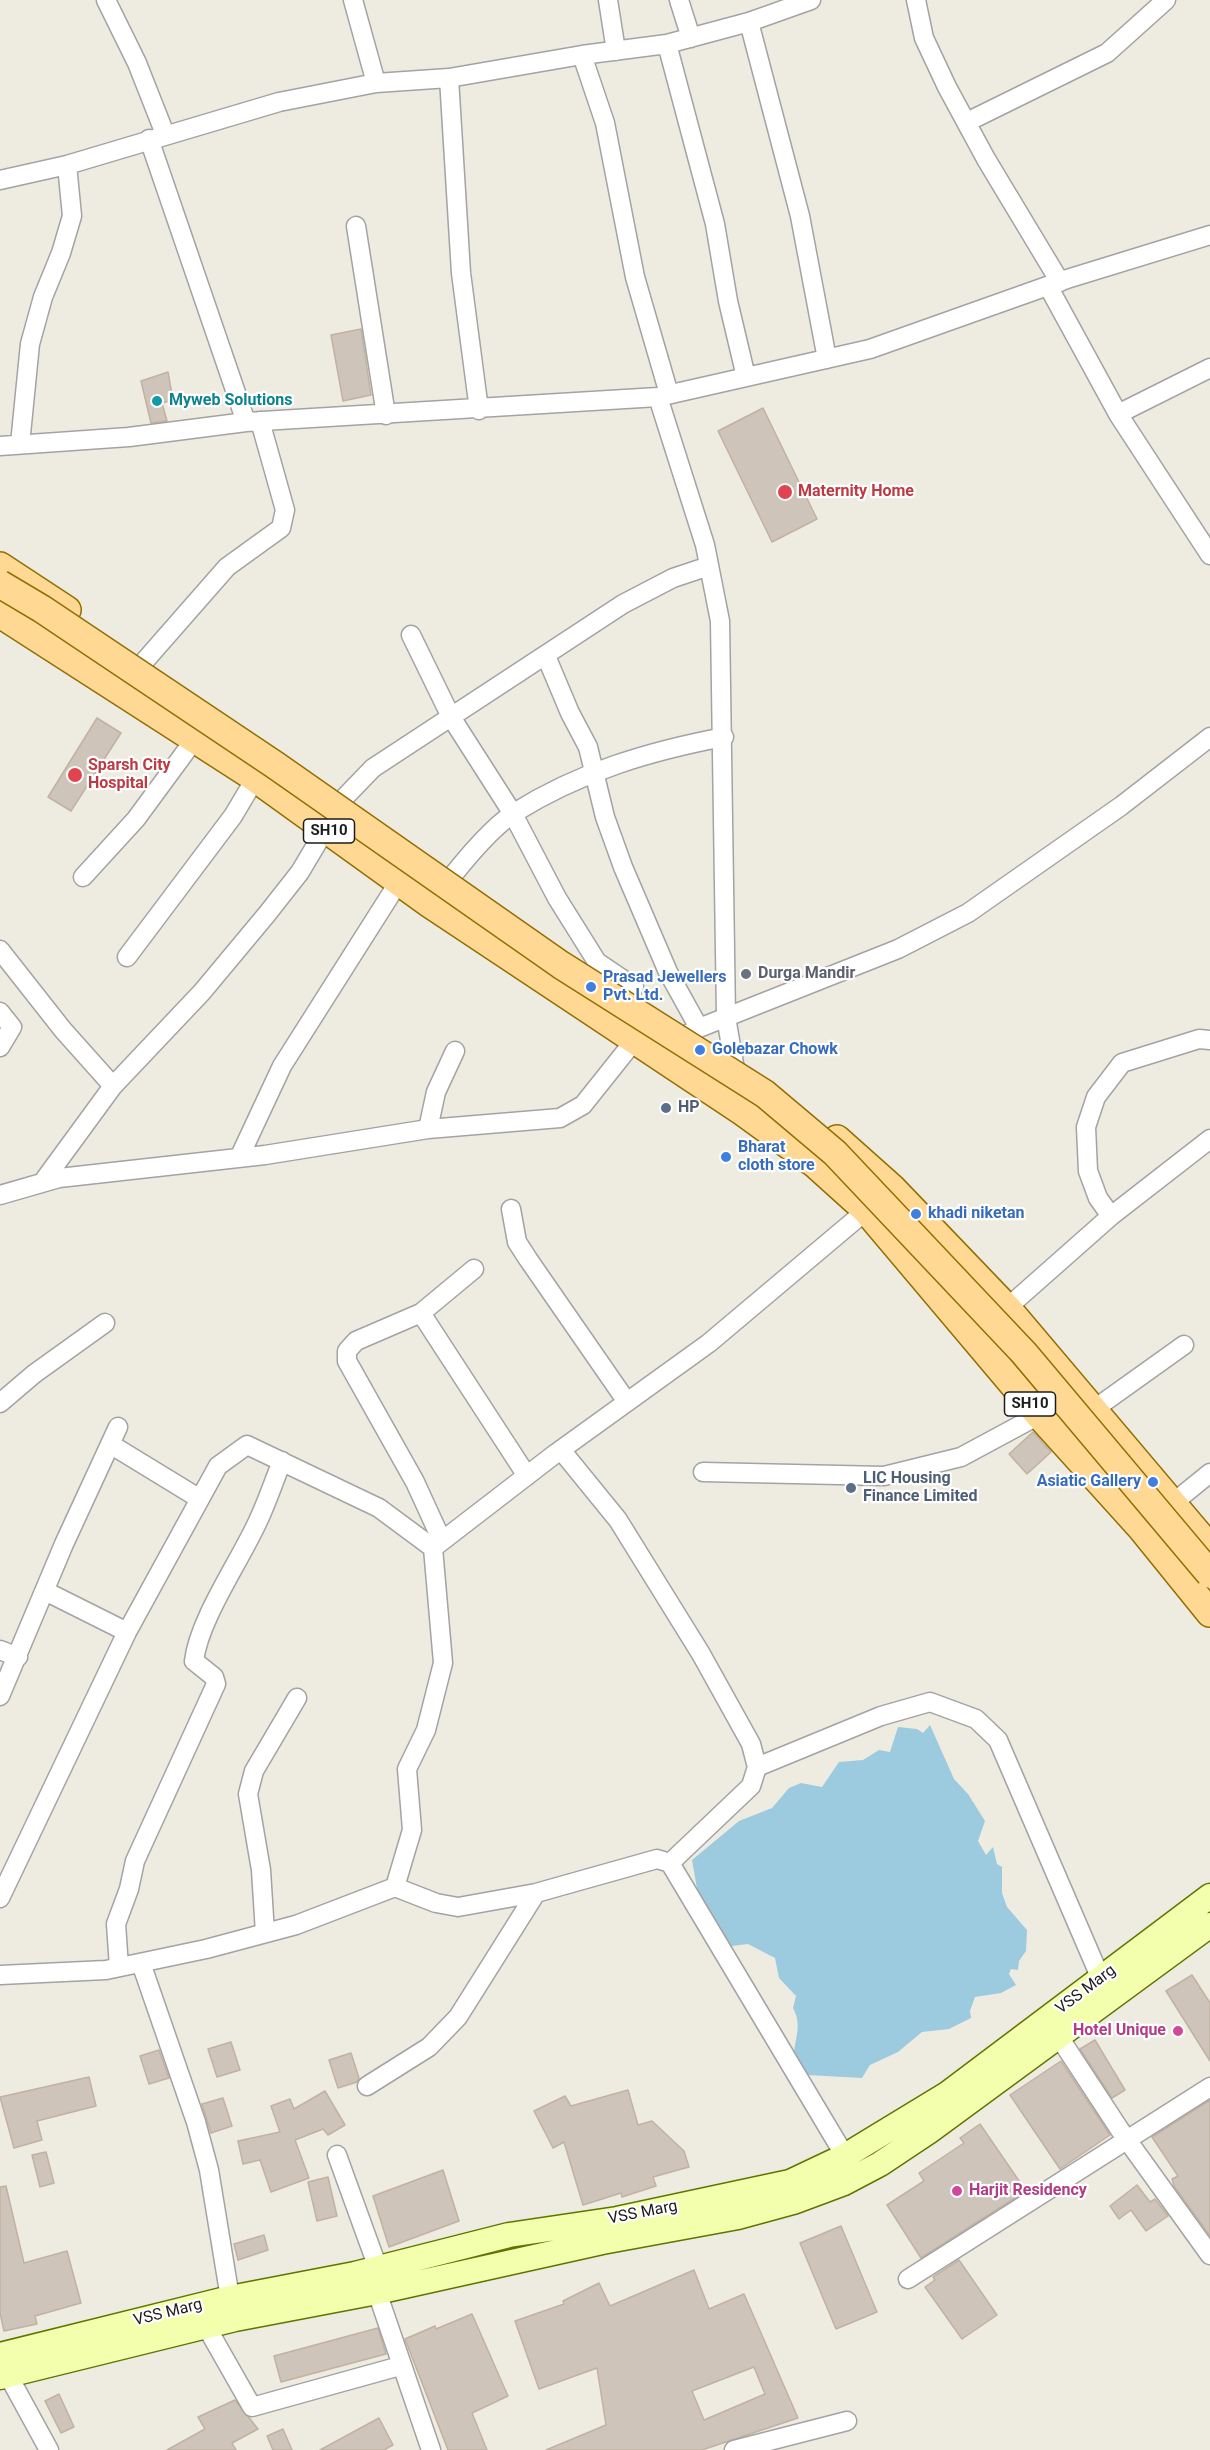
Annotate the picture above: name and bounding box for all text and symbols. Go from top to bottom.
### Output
place label: Myweb Solutions [169,391,292,411]
marker: Myweb Solutions [150,394,164,408]
place label: Maternity Home [798,482,914,502]
marker: Maternity Home [776,483,794,501]
place label: Sparsh City Hospital [88,756,171,794]
marker: Sparsh City Hospital [66,766,84,784]
road number: SH10 [304,819,354,843]
place label: Durga Mandir [758,964,855,984]
marker: Durga Mandir [739,967,753,981]
place label: Prasad Jewellers Pvt. Ltd. [603,968,726,1006]
marker: Prasad Jewellers Pvt. Ltd. [584,980,598,994]
place label: Golebazar Chowk [712,1040,838,1060]
marker: Golebazar Chowk [693,1043,707,1057]
place label: HP [678,1098,700,1118]
marker: HP [659,1101,673,1115]
place label: Bharat cloth store [738,1138,815,1176]
marker: Bharat cloth store [719,1150,733,1164]
place label: khadi niketan [928,1204,1024,1224]
marker: khadi niketan [909,1207,923,1221]
road number: SH10 [1004,1392,1056,1416]
place label: LIC Housing Finance Limited [863,1469,978,1507]
place label: Asiatic Gallery [1037,1472,1141,1492]
marker: Asiatic Gallery [1146,1475,1160,1489]
marker: LIC Housing Finance Limited [844,1481,858,1495]
street label: VSS Marg [1052,1961,1120,2019]
place label: Hotel Unique [1073,2021,1166,2041]
marker: Hotel Unique [1171,2024,1185,2038]
place label: Harjit Residency [969,2181,1087,2201]
marker: Harjit Residency [950,2184,964,2198]
street label: VSS Marg [607,2197,679,2229]
street label: VSS Marg [132,2295,204,2331]

